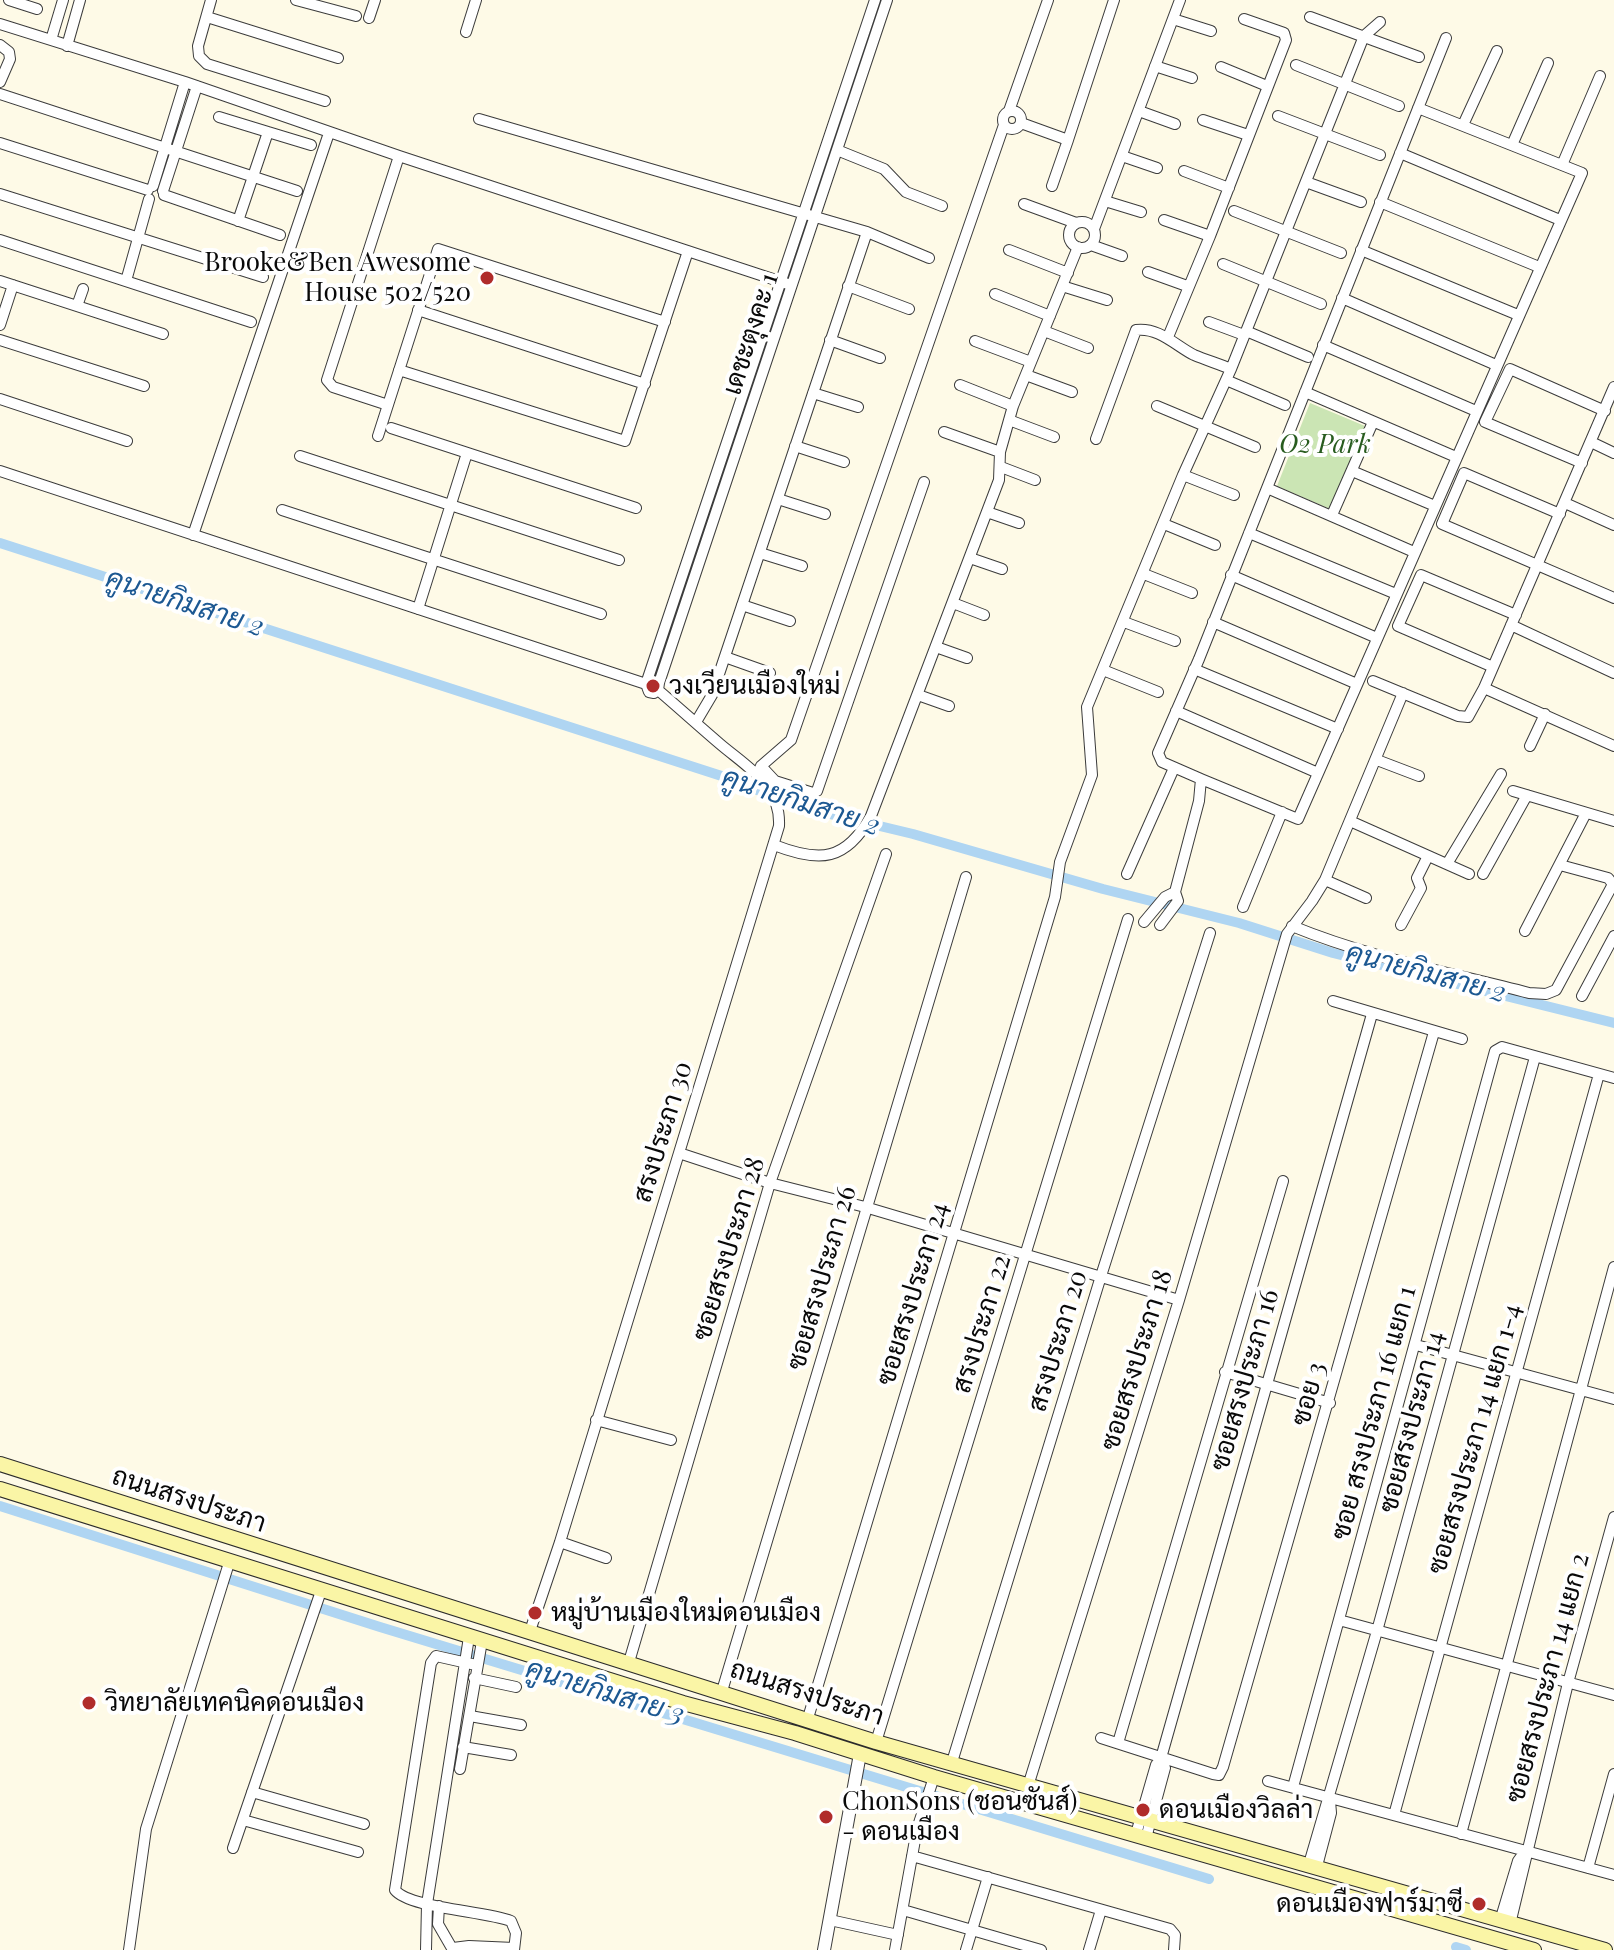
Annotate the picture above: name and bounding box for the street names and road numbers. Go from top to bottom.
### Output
street label: เดชะตุงคะ 1 [717,269,785,399]
street label: สรงประภา 30 [627,1058,699,1206]
street label: ซอยสรงประภา 28 [686,1153,772,1345]
street label: ซอยสรงประภา 26 [781,1182,863,1374]
street label: ซอยสรงประภา 24 [870,1199,956,1389]
street label: สรงประภา 22 [946,1251,1018,1397]
street label: ซอยสรงประภา 18 [1095,1266,1179,1454]
street label: สรงประภา 20 [1022,1267,1094,1415]
street label: ซอย สรงประภา 16 แยก 1 [1325,1283,1423,1543]
street label: ซอยสรงประภา 16 [1204,1286,1286,1474]
street label: ซอยสรงประภา 14 แยก 1-4 [1421,1300,1529,1578]
street label: ซอยสรงประภา 14 [1373,1328,1451,1516]
street label: ซอย 3 [1285,1359,1333,1429]
street label: ถนนสรงประภา [108,1460,270,1540]
street label: ซอยสรงประภา 14 แยก 2 [1500,1550,1596,1806]
street label: ถนนสรงประภา [726,1653,888,1733]

